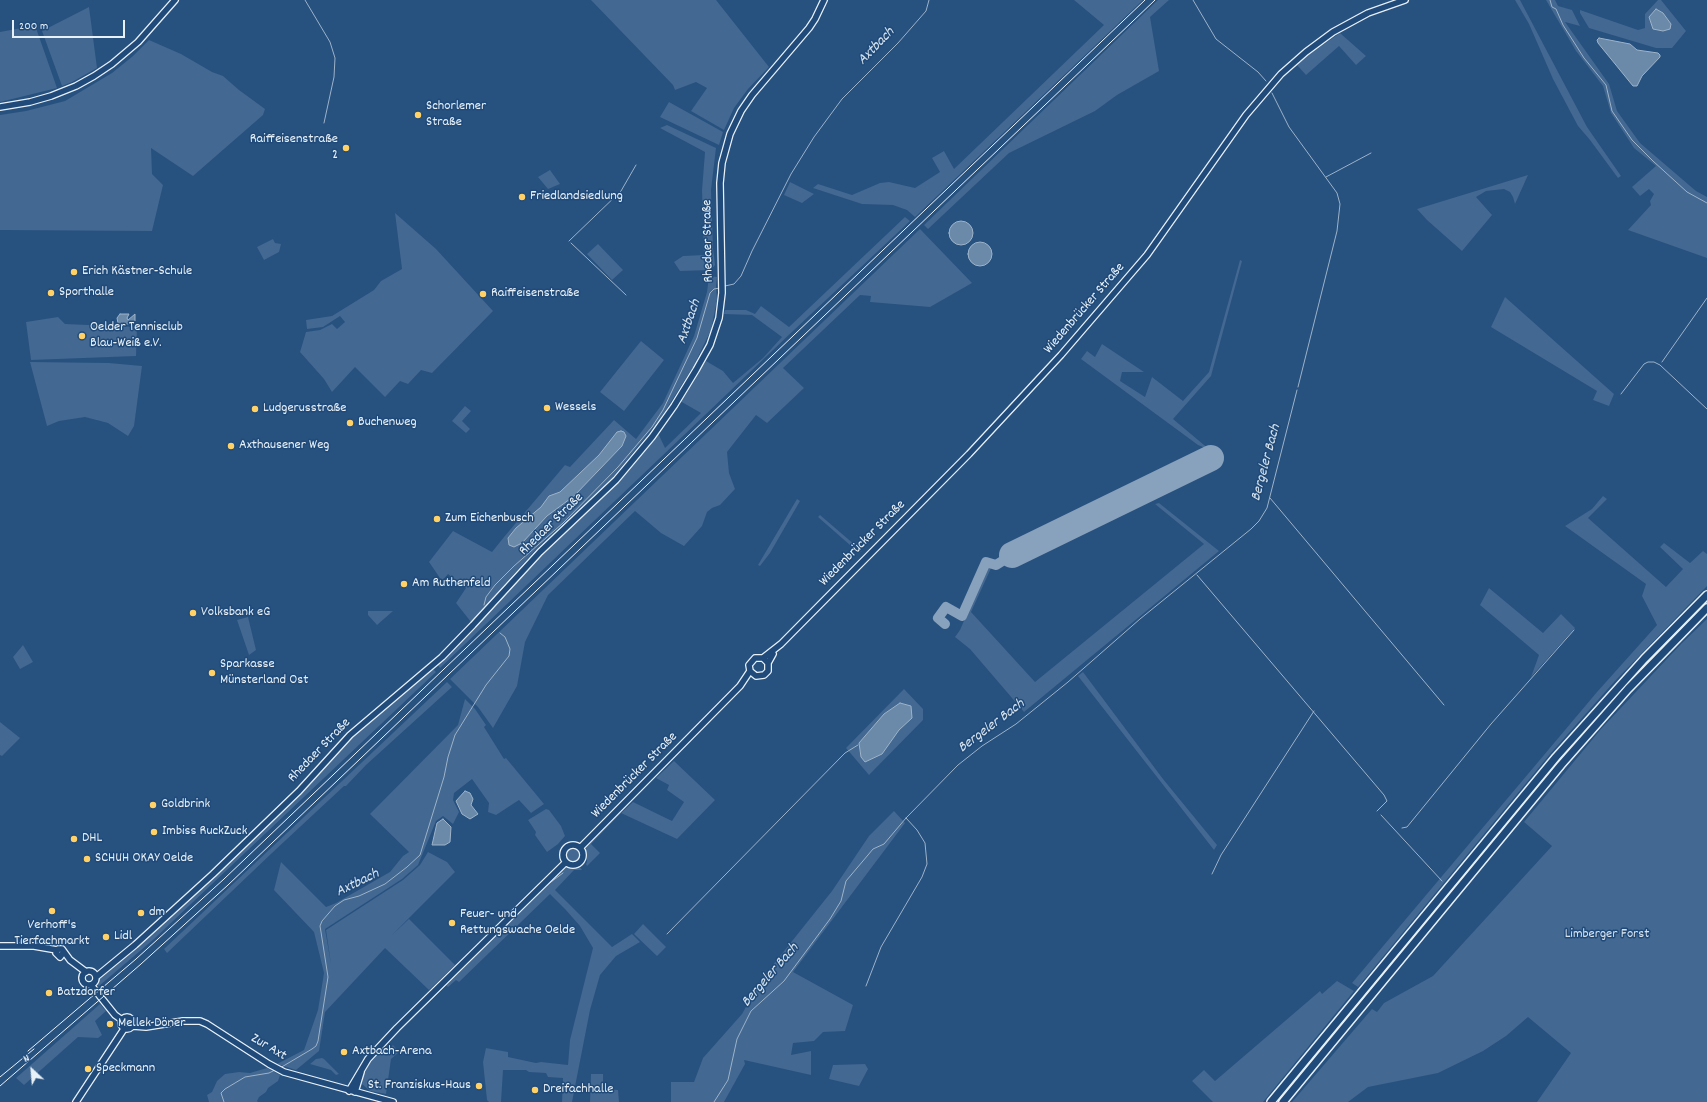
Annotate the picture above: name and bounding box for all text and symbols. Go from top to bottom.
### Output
scale bar [14,12,127,38]
text: 200 m [19,18,48,35]
water label: Axtbach [855,24,899,70]
place label: Schorlemer Straße [426,99,486,132]
marker: Schorlemer Straße [413,110,423,120]
place label: Raiffeisenstraße 2 [250,132,338,164]
marker: Raiffeisenstraße 2 [341,143,351,153]
place label: Friedlandsiedlung [530,189,623,205]
marker: Friedlandsiedlung [517,192,527,202]
street label: Rhedaer Straße [700,199,718,283]
street label: Wiedenbrücker Straße [1041,260,1129,358]
place label: Erich Kästner-Schule [82,264,192,280]
marker: Erich Kästner-Schule [69,267,79,277]
place label: Sporthalle [59,285,114,301]
place label: Raiffeisenstraße [491,286,579,302]
marker: Sporthalle [46,288,56,298]
marker: Raiffeisenstraße [478,289,488,299]
water label: Axtbach [674,297,706,347]
place label: Oelder Tennisclub Blau-Weiß e.V. [90,320,183,352]
marker: Oelder Tennisclub Blau-Weiß e.V. [77,331,87,341]
place label: Wessels [555,400,596,416]
place label: Ludgerusstraße [263,401,346,417]
marker: Wessels [542,403,552,413]
marker: Ludgerusstraße [250,404,260,414]
place label: Buchenweg [358,415,417,431]
marker: Buchenweg [345,418,355,428]
water label: Bergeler Bach [1248,423,1286,503]
place label: Axthausener Weg [239,438,329,454]
marker: Axthausener Weg [226,441,236,451]
street label: Rhedaer Straße [516,490,588,560]
street label: Wiedenbrücker Straße [816,497,910,591]
place label: Zum Eichenbusch [445,511,534,527]
marker: Zum Eichenbusch [432,514,442,524]
place label: Am Ruthenfeld [412,576,491,592]
marker: Am Ruthenfeld [399,579,409,589]
place label: Volksbank eG [201,605,270,621]
marker: Volksbank eG [188,608,198,618]
place label: Sparkasse Münsterland Ost [220,657,308,690]
marker: Sparkasse Münsterland Ost [207,668,217,678]
water label: Bergeler Bach [955,696,1029,758]
street label: Rhedaer Straße [285,715,355,787]
street label: Wiedenbrücker Straße [588,729,682,823]
place label: Goldbrink [161,797,210,813]
marker: Goldbrink [148,800,158,810]
place label: Imbiss RuckZuck [162,824,247,840]
marker: Imbiss RuckZuck [149,827,159,837]
place label: DHL [82,831,102,847]
marker: DHL [69,834,79,844]
place label: SCHUH OKAY Oelde [95,851,193,867]
marker: SCHUH OKAY Oelde [82,854,92,864]
water label: Axtbach [334,866,382,902]
place label: dm [149,905,165,921]
marker: Verhoff's Tierfachmarkt [47,906,57,916]
place label: Feuer- und Rettungswache Oelde [460,907,575,940]
marker: dm [136,908,146,918]
place label: Verhoff's Tierfachmarkt [14,918,90,950]
marker: Feuer- und Rettungswache Oelde [447,918,457,928]
park label: Limberger Forst [1565,927,1649,943]
place label: Lidl [114,929,132,945]
marker: Lidl [101,932,111,942]
water label: Bergeler Bach [738,940,804,1012]
place label: Batzdorfer [57,985,115,1001]
marker: Batzdorfer [44,988,54,998]
place label: Mellek Döner [118,1016,185,1032]
marker: Mellek Döner [105,1019,115,1029]
street label: Zur Axt [247,1031,289,1065]
place label: Axtbach-Arena [352,1044,431,1060]
marker: Axtbach-Arena [339,1047,349,1057]
north arrow [12,1050,52,1090]
text: N [21,1051,33,1068]
place label: Speckmann [96,1061,155,1077]
marker: Speckmann [83,1064,93,1074]
place label: St. Franziskus-Haus [368,1078,471,1094]
marker: St. Franziskus-Haus [474,1081,484,1091]
place label: Dreifachhalle [543,1082,613,1098]
marker: Dreifachhalle [530,1085,540,1095]

